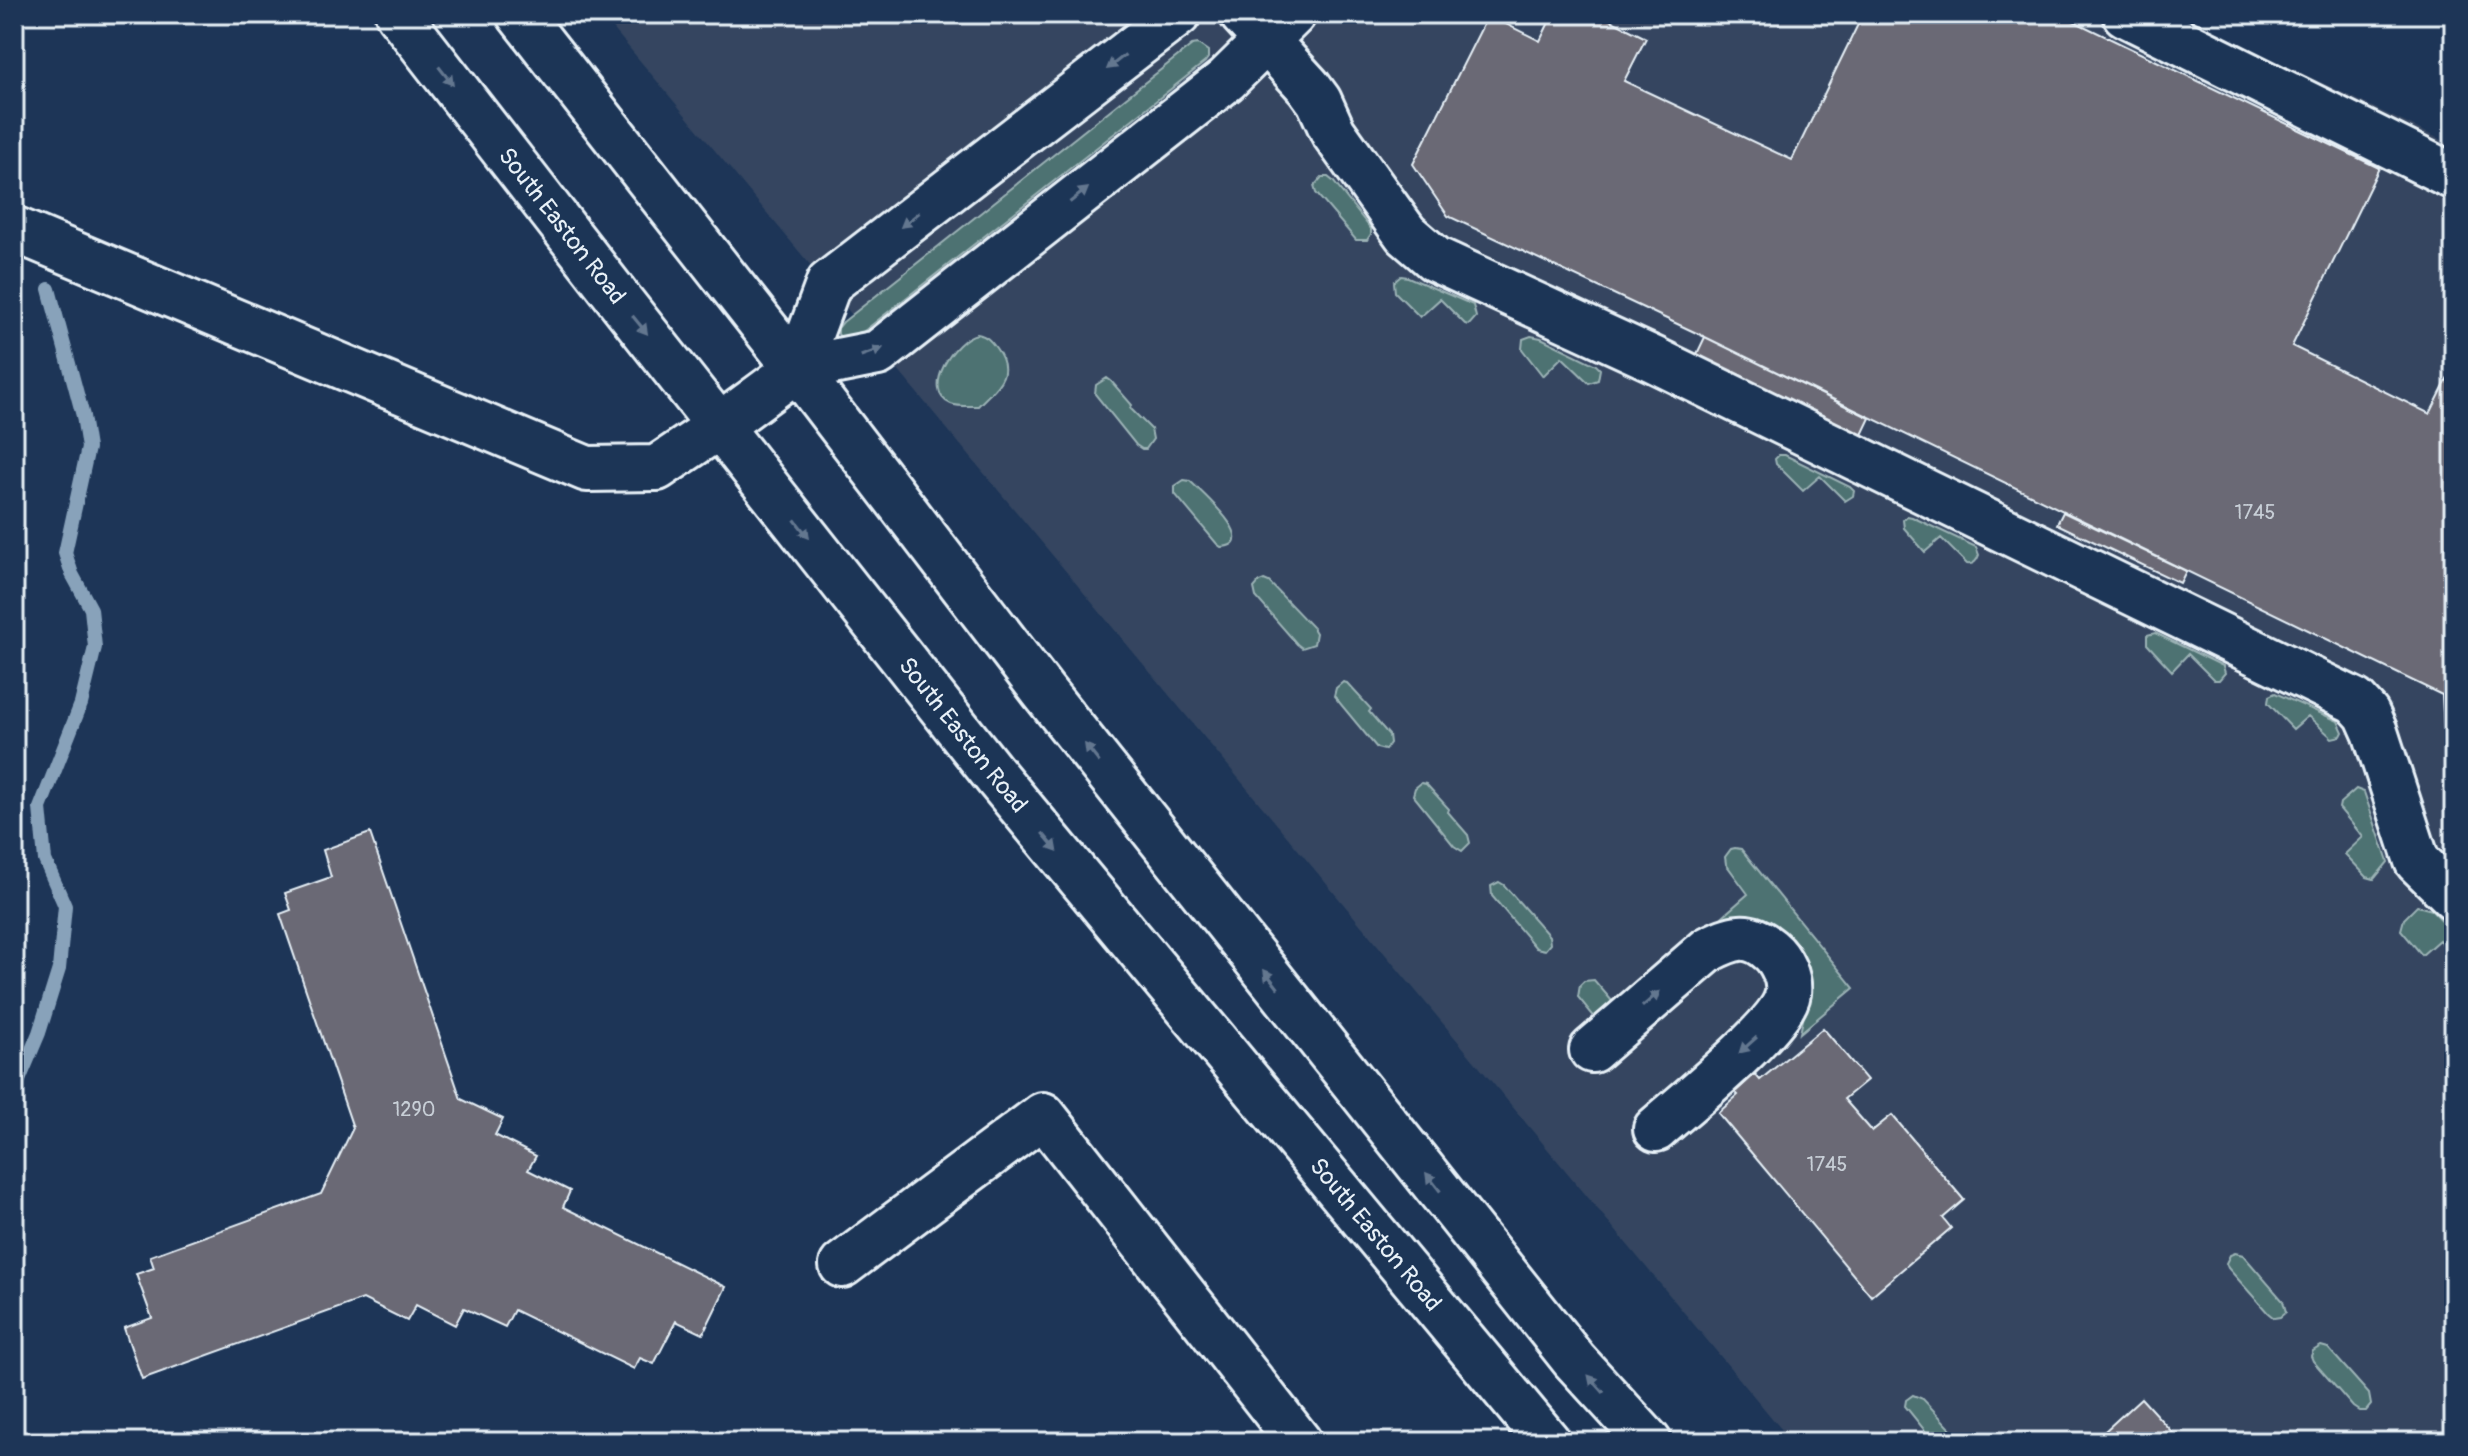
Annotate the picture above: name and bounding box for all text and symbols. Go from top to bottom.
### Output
one-way arrow [1106,53,1126,69]
one-way arrow [438,66,454,86]
street label: South Easton Road [492,142,632,310]
one-way arrow [1069,188,1089,204]
one-way arrow [900,212,920,228]
one-way arrow [631,315,648,335]
one-way arrow [860,345,884,358]
house number: 1745 [2235,500,2275,525]
one-way arrow [793,519,810,539]
street label: South Easton Road [893,651,1034,818]
one-way arrow [1085,743,1101,763]
one-way arrow [1041,832,1058,852]
one-way arrow [1264,969,1280,989]
one-way arrow [1640,991,1660,1008]
one-way arrow [1739,1036,1758,1054]
house number: 1290 [393,1097,435,1122]
street label: South Easton Road [1304,1152,1448,1317]
house number: 1745 [1807,1152,1847,1177]
one-way arrow [1425,1172,1442,1192]
one-way arrow [1588,1375,1606,1394]

